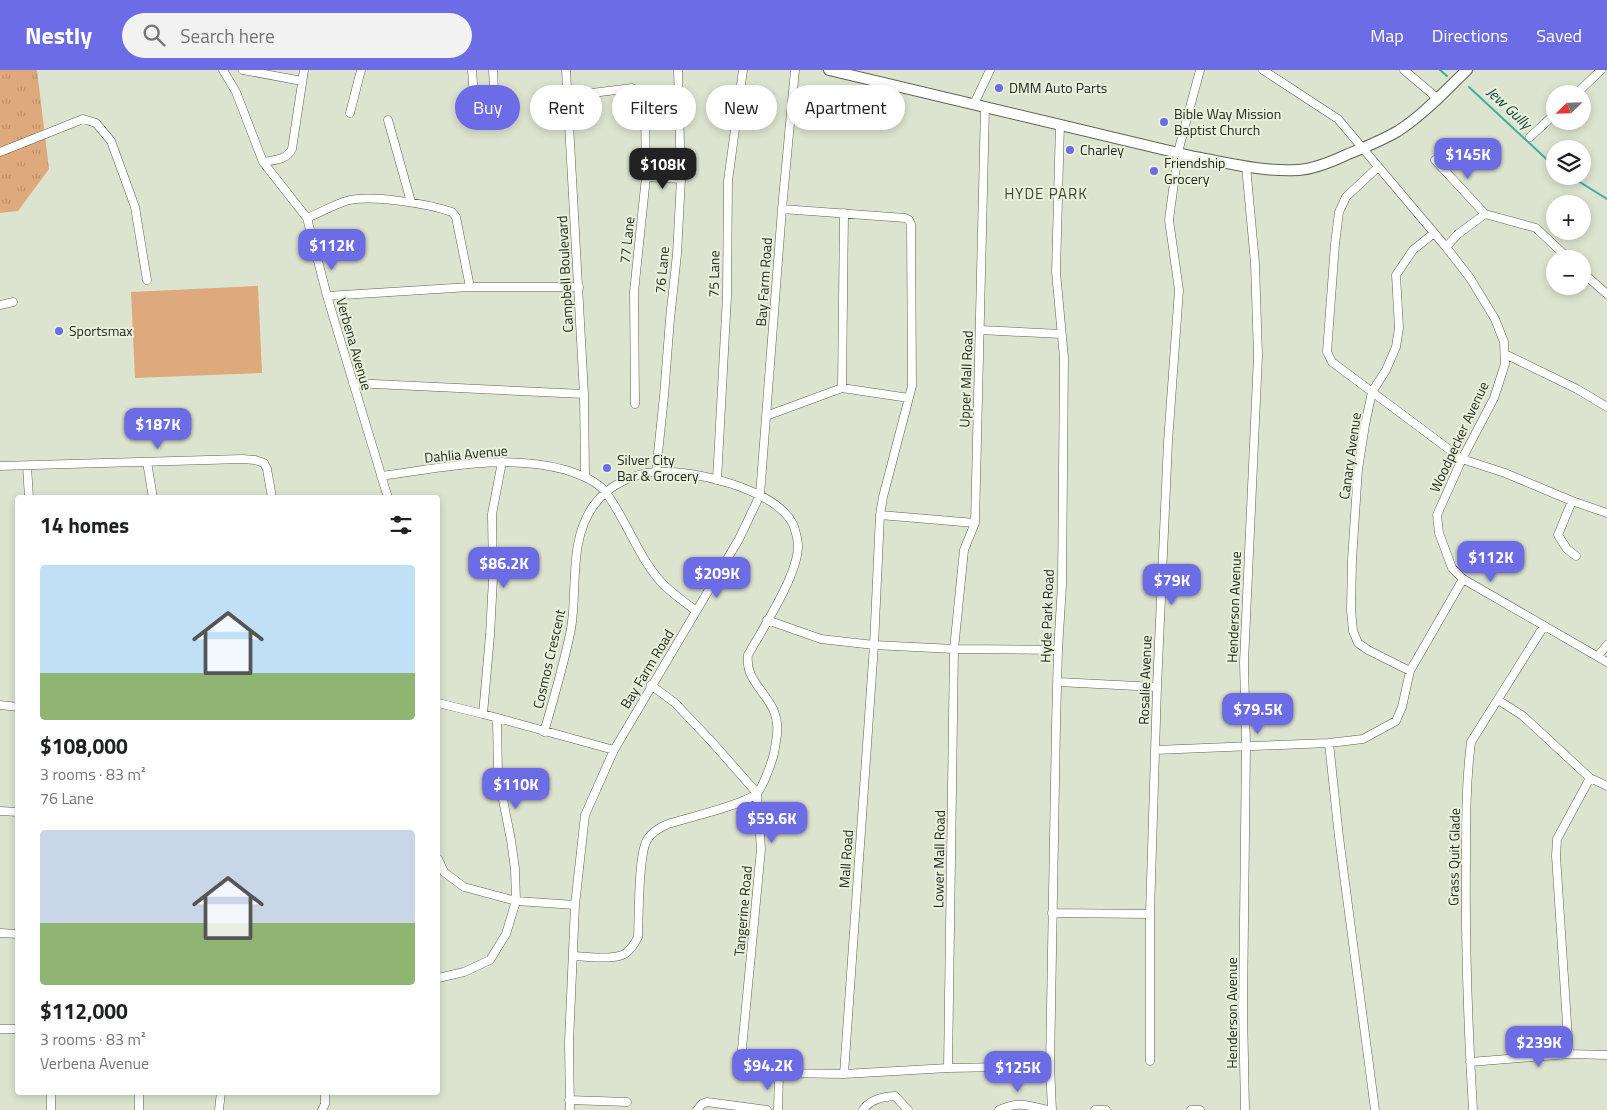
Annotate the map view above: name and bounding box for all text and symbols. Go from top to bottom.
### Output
search box [122,13,472,58]
text: Nestly [25,17,92,53]
icon: search [140,21,168,49]
text: Search here [180,21,275,50]
text: Map [1370,22,1404,49]
text: Directions [1432,22,1508,49]
text: Saved [1536,22,1582,49]
place label: DMM Auto Parts [1009,77,1107,98]
water label: Jew Gully [1482,81,1539,136]
marker: DMM Auto Parts [993,82,1005,94]
chip: Buy [455,85,520,130]
chip: Rent [530,85,602,130]
chip: Filters [612,85,696,130]
chip: New [706,85,777,130]
chip: Apartment [787,85,905,130]
north arrow [1546,85,1591,130]
map controls [1546,85,1591,295]
place label: Bible Way Mission Baptist Church [1174,103,1281,140]
marker: Bible Way Mission Baptist Church [1158,116,1170,128]
pin: $145K [1433,138,1503,180]
place label: Charley [1080,139,1124,160]
button: layers [1546,140,1591,185]
text: $145K [1445,142,1491,166]
marker: Charley [1064,144,1076,156]
pin: $108K [628,148,698,190]
text: $108K [640,152,686,176]
place label: Friendship Grocery [1164,152,1225,189]
marker: Friendship Grocery [1148,165,1160,177]
district label: HYDE PARK [1004,182,1088,205]
button: + [1546,195,1591,240]
street label: Campbell Boulevard [551,215,578,333]
street label: 77 Lane [614,215,639,264]
pin: $112K [297,228,367,271]
text: $112K [309,233,355,257]
street label: Bay Farm Road [750,237,777,327]
street label: 76 Lane [649,246,674,294]
street label: 75 Lane [703,250,724,298]
button: − [1546,250,1591,295]
street label: Verbena Avenue [331,295,378,393]
place label: Sportsmax [69,320,133,341]
marker: Sportsmax [53,325,65,337]
street label: Upper Mall Road [953,330,978,428]
street label: Woodpecker Avenue [1424,378,1493,496]
pin: $187K [123,408,193,450]
street label: Canary Avenue [1333,411,1366,501]
text: $187K [135,412,181,436]
street label: Dahlia Avenue [423,439,509,468]
place label: Silver City Bar & Grocery [617,449,699,486]
marker: Silver City Bar & Grocery [601,462,613,474]
text: 14 homes [40,509,129,541]
icon: filters [387,511,415,539]
pin: $112K [1456,540,1526,583]
text: $112K [1468,545,1514,569]
pin: $86.2K [463,546,545,589]
text: $86.2K [479,551,529,575]
street label: Henderson Avenue [1221,551,1246,663]
pin: $209K [682,556,752,599]
text: $209K [694,561,740,585]
pin: $79K [1142,564,1202,606]
text: $79K [1154,568,1190,592]
street label: Hyde Park Road [1034,569,1059,663]
icon: home [183,598,273,688]
street label: Cosmos Crescent [527,607,570,711]
street label: Bay Farm Road [615,625,679,712]
street label: Rosalie Avenue [1132,635,1157,725]
pin: $79.5K [1217,692,1299,735]
text: $79.5K [1233,697,1283,721]
text: $108,000 [40,730,128,762]
text: 3 rooms · 83 m² [40,762,145,786]
pin: $110K [481,768,551,810]
text: $110K [493,772,539,796]
text: 76 Lane [40,786,94,810]
pin: $59.6K [731,802,813,844]
text: $59.6K [747,806,797,830]
street label: Grass Quit Glade [1442,808,1465,906]
street label: Lower Mall Road [927,810,950,908]
street label: Mall Road [833,829,858,889]
icon: home [183,863,273,953]
street label: Tangerine Road [728,865,757,957]
street label: Henderson Avenue [1221,957,1242,1069]
text: $112,000 [40,995,128,1027]
pin: $239K [1504,1026,1574,1068]
text: 3 rooms · 83 m² [40,1027,145,1051]
text: $239K [1516,1030,1562,1054]
pin: $94.2K [727,1048,809,1091]
pin: $125K [983,1050,1053,1093]
text: Verbena Avenue [40,1051,149,1075]
text: $94.2K [743,1053,793,1077]
text: $125K [995,1055,1041,1079]

